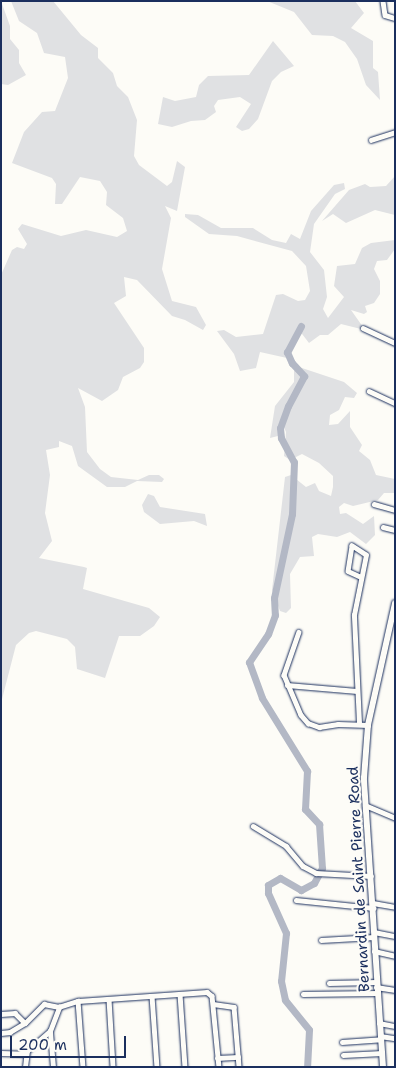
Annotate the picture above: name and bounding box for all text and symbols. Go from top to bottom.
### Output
street label: Bernardin de Saint Pierre Road [344,766,374,992]
scale bar [12,1026,129,1058]
text: 200 m [18,1035,67,1055]

